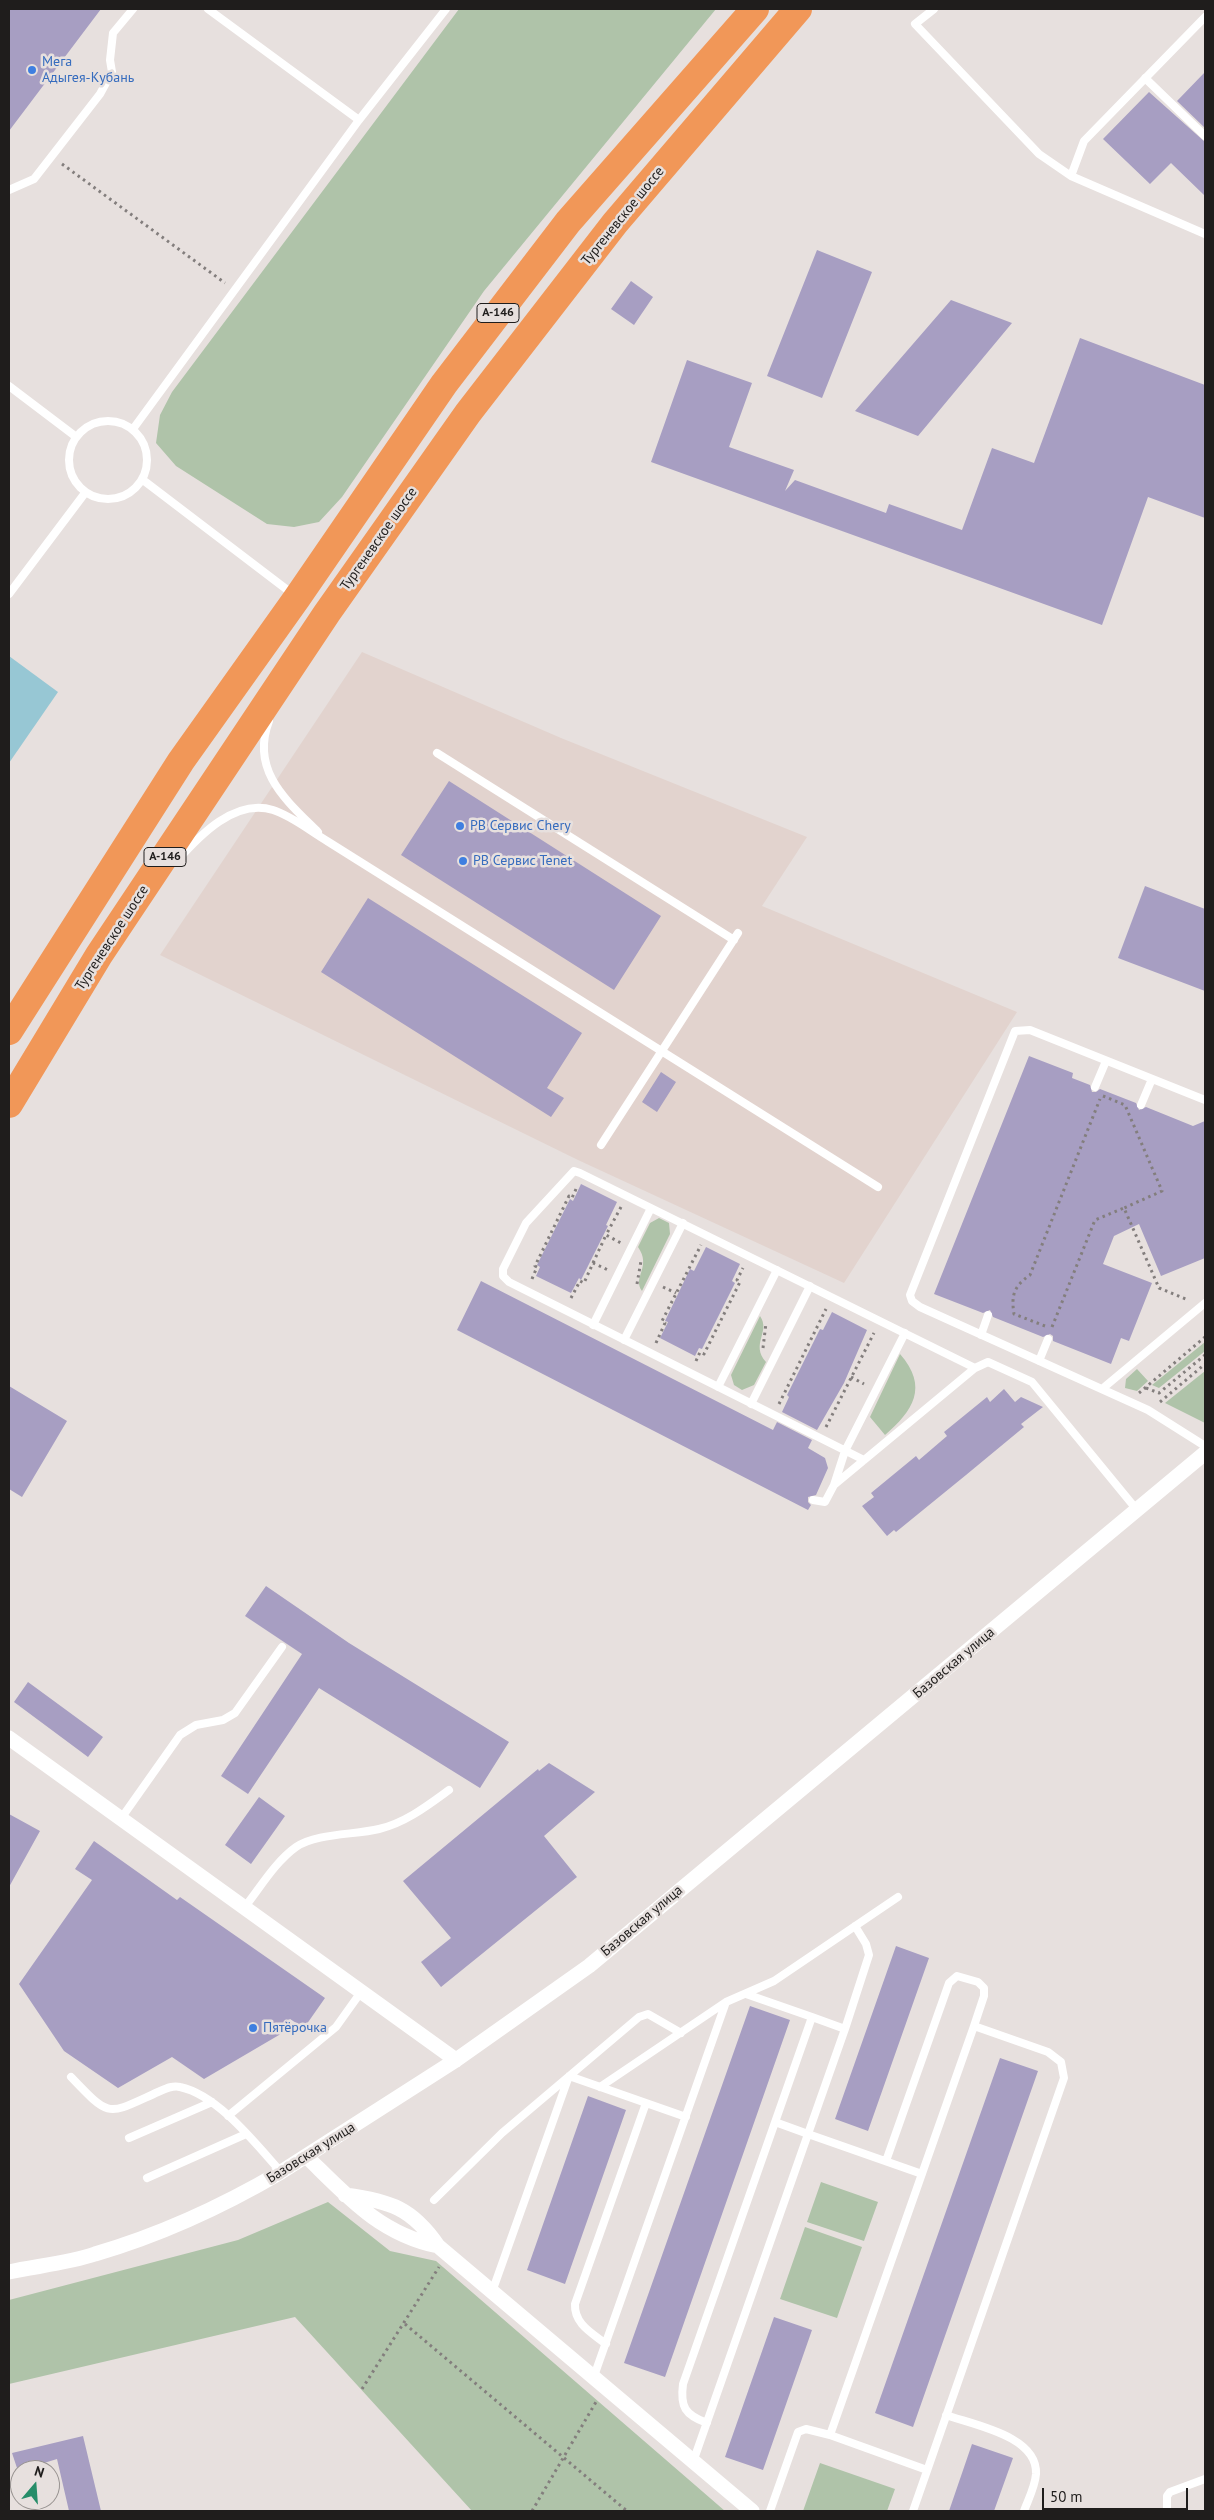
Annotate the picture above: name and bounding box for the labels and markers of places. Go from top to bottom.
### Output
place label: Мега Адыгея-Кубань [42,54,134,86]
marker: Мега Адыгея-Кубань [26,64,38,76]
place label: PB Сервис Chery [470,818,571,834]
marker: PB Сервис Chery [454,820,466,832]
place label: PB Сервис Tenet [473,853,572,869]
marker: PB Сервис Tenet [457,855,469,867]
place label: Пятёрочка [263,2020,327,2036]
marker: Пятёрочка [247,2022,259,2034]

